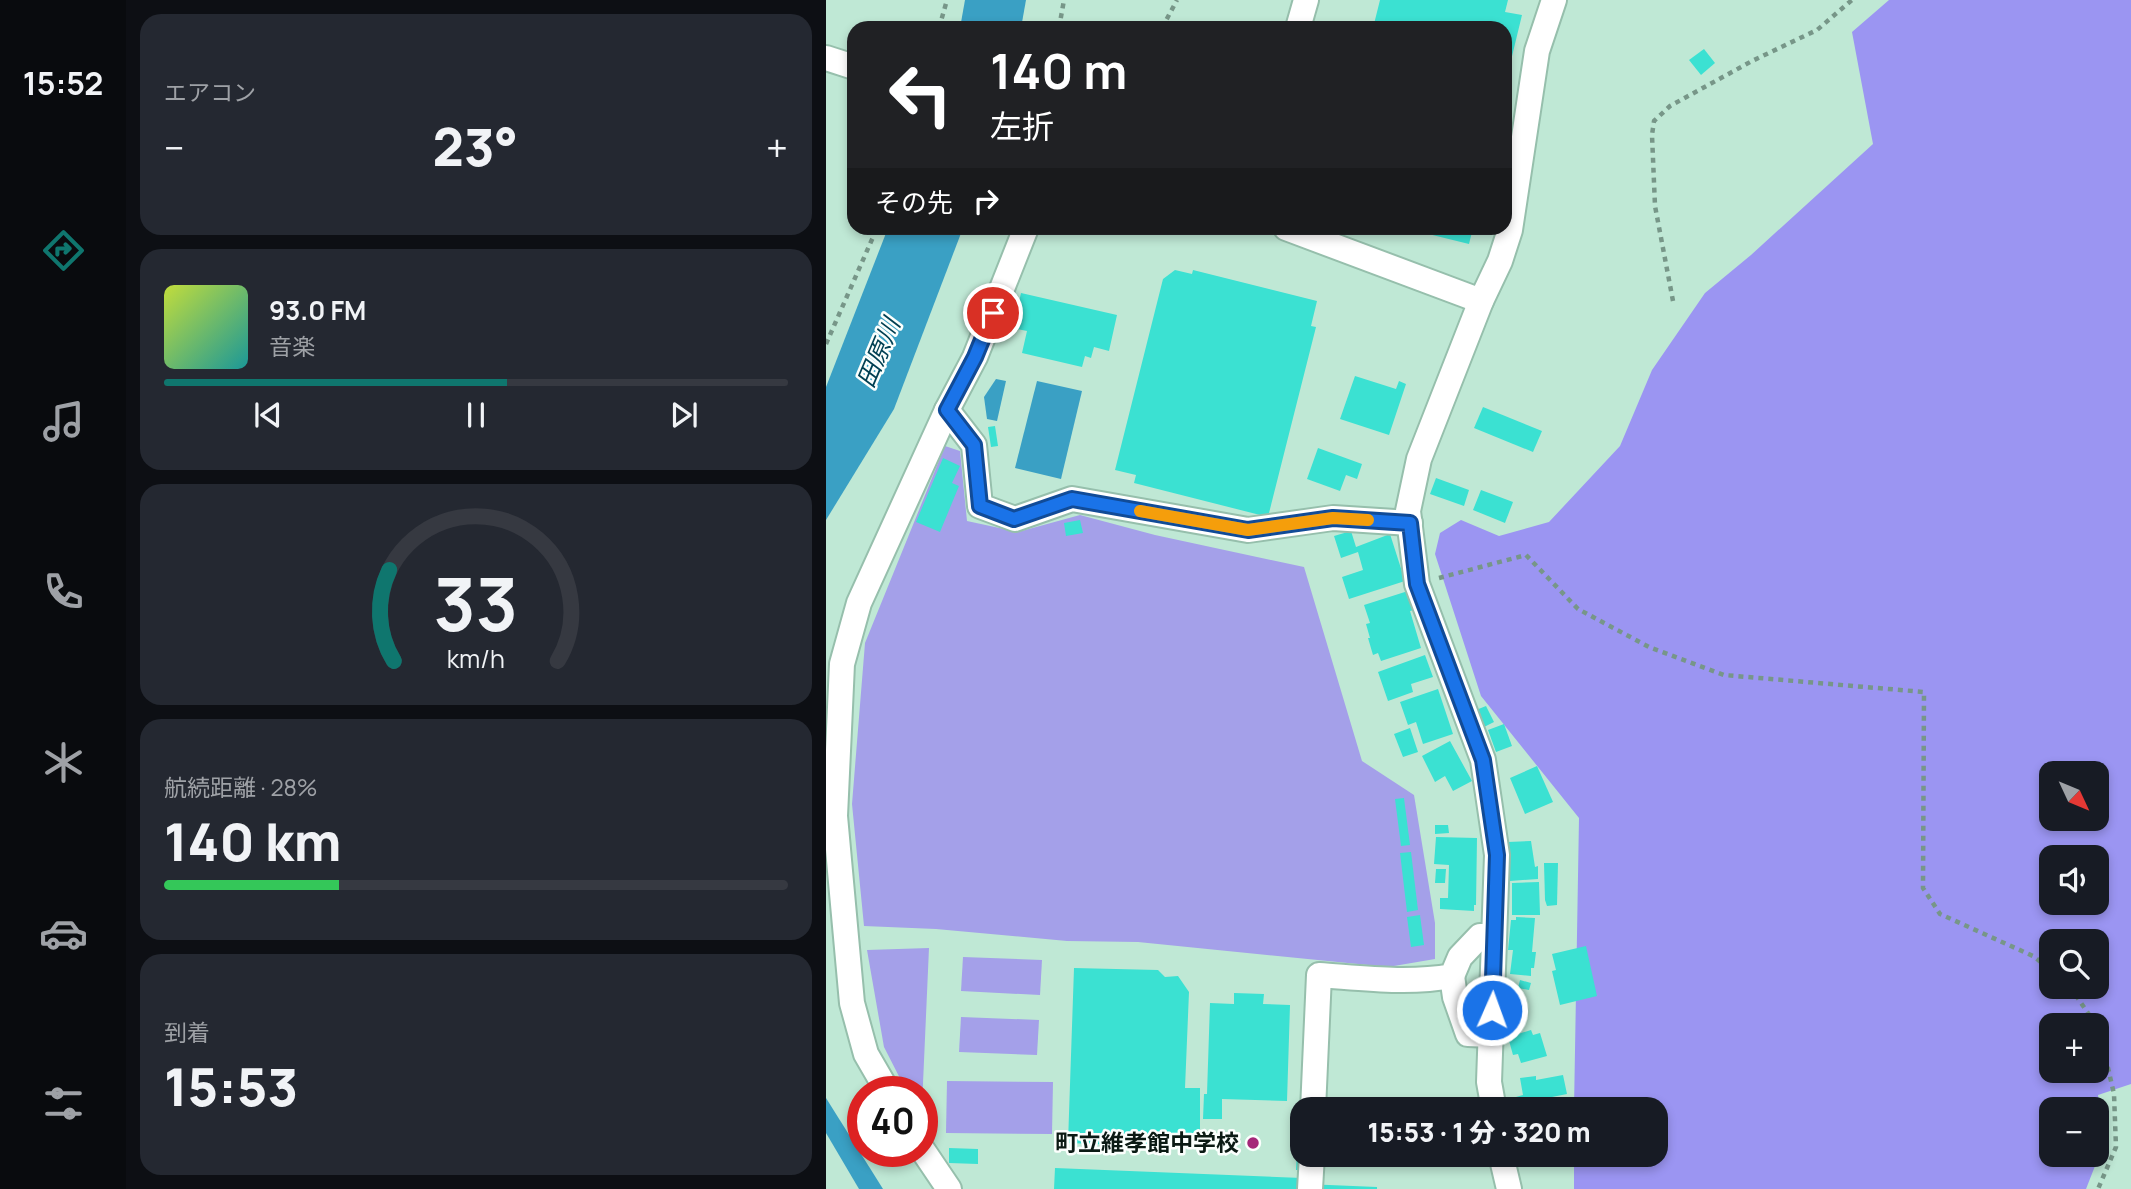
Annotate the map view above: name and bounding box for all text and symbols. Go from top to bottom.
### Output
text: 140 m [990,37,1127,104]
icon: left [875,49,966,140]
text: 15:52 [23,61,103,105]
text: エアコン [164,76,256,108]
text: 左折 [990,104,1054,148]
text: 23° [433,111,518,182]
text: − [164,121,185,173]
text: + [766,121,788,173]
icon: right [967,182,1005,220]
text: その先 [875,184,953,220]
icon: directions [39,226,88,275]
pin [963,283,1023,343]
text: 93.0 FM [269,292,366,328]
icon: arrive [974,294,1012,332]
water label: 田原川 [848,310,908,392]
text: 音楽 [269,330,315,362]
icon: previous [249,396,287,434]
icon: pause [457,396,495,434]
icon: next [665,396,703,434]
icon: music [39,397,88,446]
text: 33 [434,553,518,653]
icon: phone [39,567,88,616]
text: km/h [447,640,505,675]
icon: climate [39,738,88,787]
north arrow [2039,761,2109,831]
map controls [2039,761,2109,1167]
text: 航続距離 · 28% [164,771,318,803]
text: 140 km [164,806,341,877]
button: sound [2039,845,2109,915]
icon: car [39,909,88,958]
button: search [2039,929,2109,999]
position arrow [1455,973,1529,1047]
button: + [2039,1013,2109,1083]
text: 到着 [164,1016,210,1048]
text: 15:53 [164,1051,298,1122]
speed limit sign: 40 [847,1076,938,1167]
icon: filters [39,1079,88,1128]
button: − [2039,1097,2109,1167]
text: 15:53 · 1 分 · 320 m [1367,1114,1591,1150]
place label: 町立維孝館中学校 [1055,1126,1239,1158]
marker: 町立維孝館中学校 [1245,1135,1261,1151]

